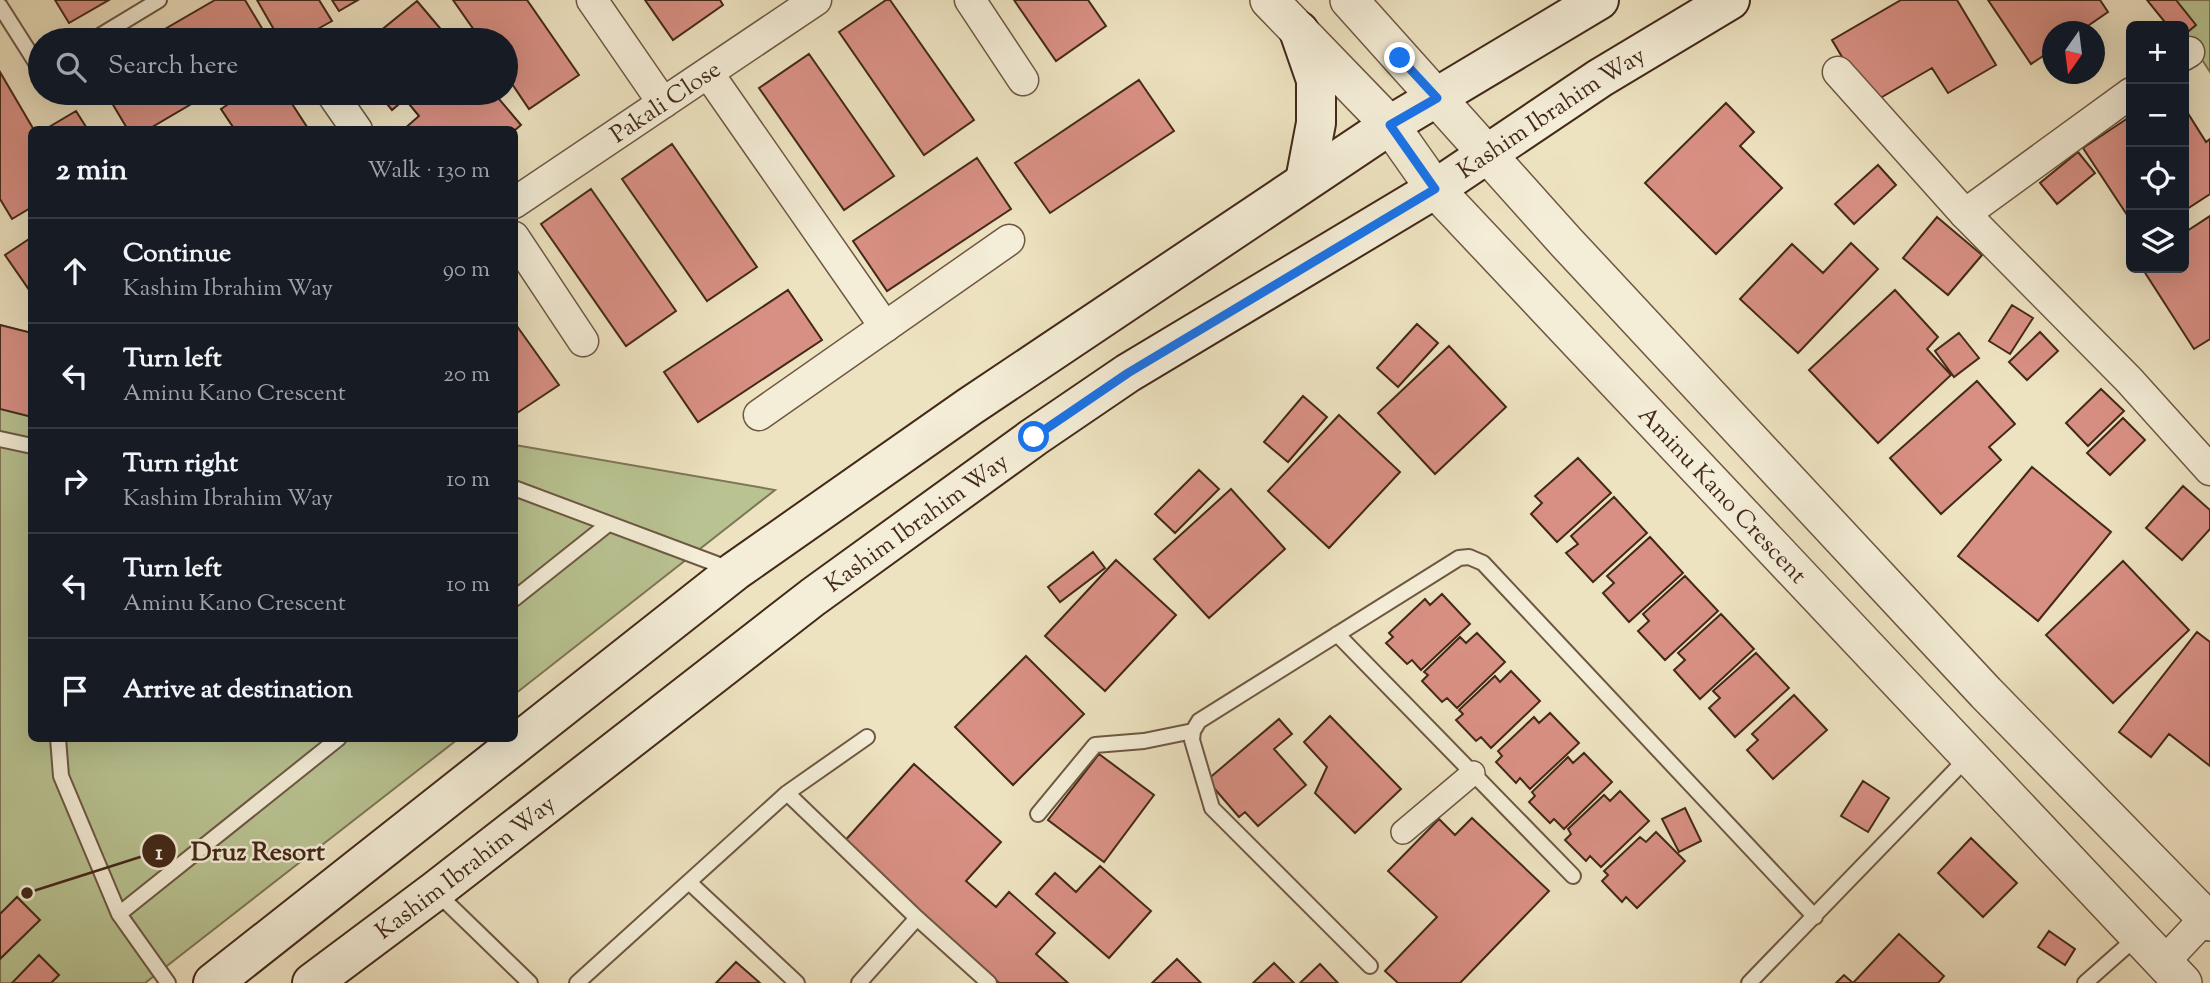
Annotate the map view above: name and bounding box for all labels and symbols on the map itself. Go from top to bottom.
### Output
north arrow [2042,21,2105,84]
street label: Kashim Ibrahim Way [1451,40,1652,188]
route end [1384,42,1415,73]
street label: Pakali Close [604,54,728,153]
street label: Aminu Kano Crescent [1629,400,1814,592]
route start [1018,421,1049,452]
street label: Kashim Ibrahim Way [819,446,1016,602]
street label: Kashim Ibrahim Way [369,788,564,949]
callout: Druz Resort [142,828,339,875]
text: Druz Resort [191,835,325,872]
text: 1 [155,839,163,869]

